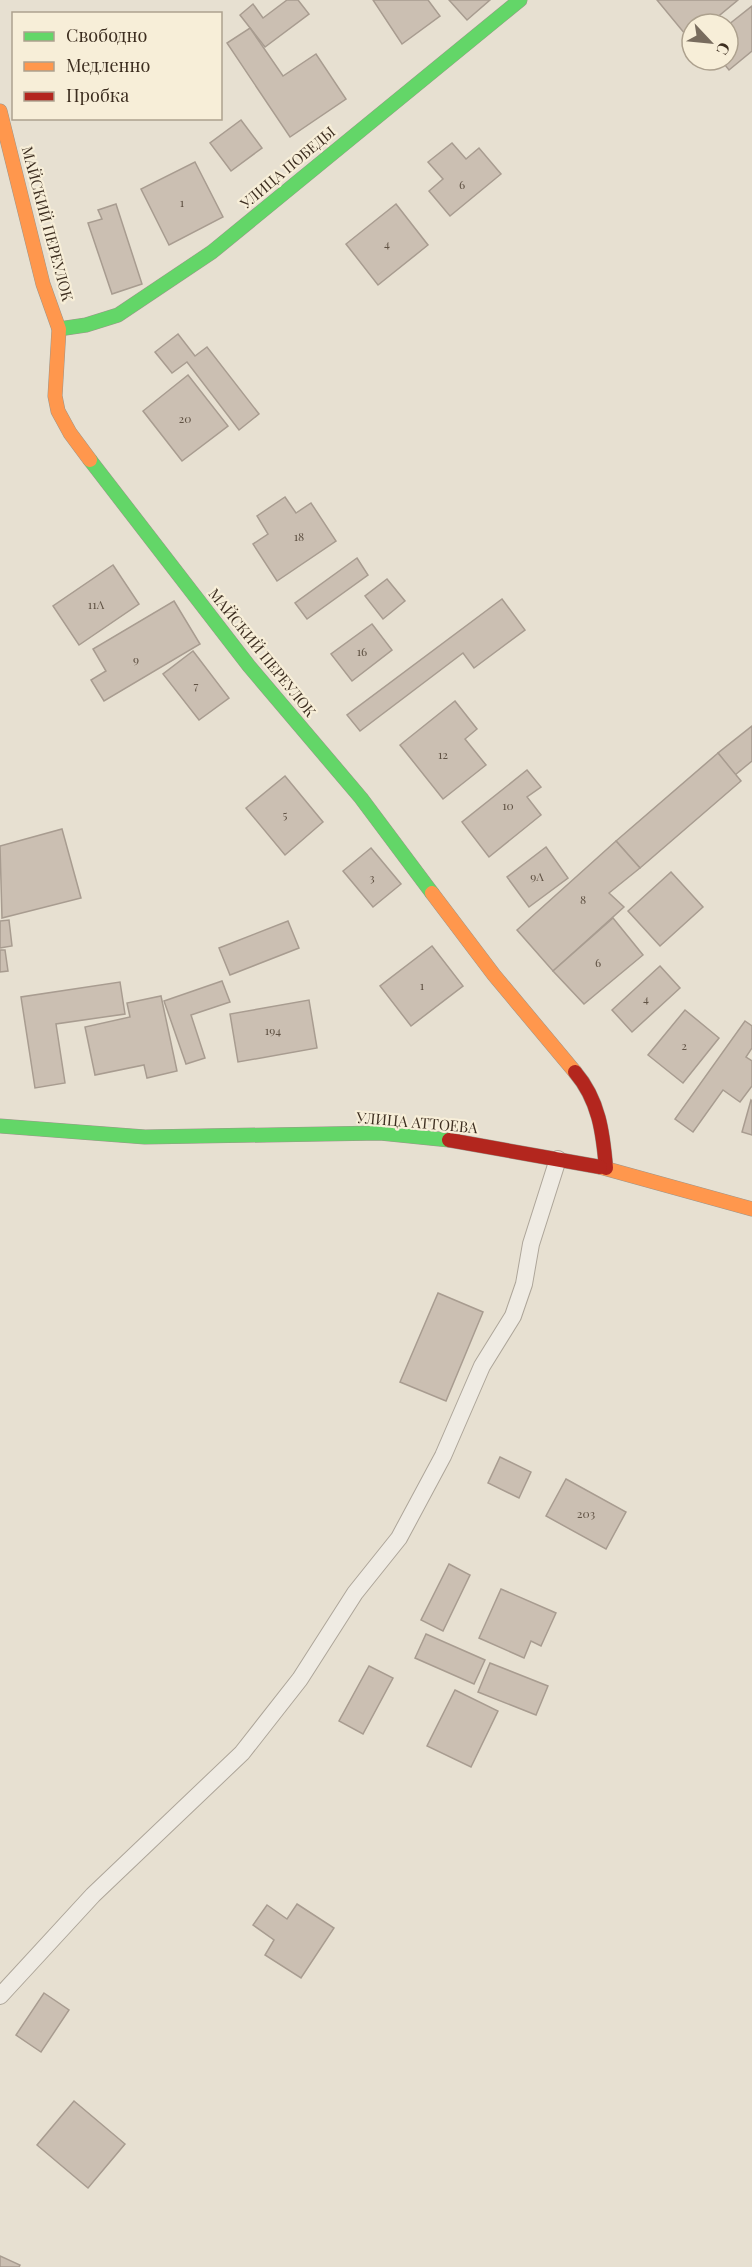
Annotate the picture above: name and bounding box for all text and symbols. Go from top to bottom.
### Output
legend [12,12,222,120]
north arrow [680,12,740,72]
text: Свободно [66,23,147,47]
text: С [712,39,736,58]
text: Медленно [66,53,151,77]
text: Пробка [66,83,129,107]
street label: УЛИЦА ПОБЕДЫ [235,122,339,214]
street label: МАЙСКИЙ ПЕРЕУЛОК [18,144,78,304]
house number: 6 [459,176,465,192]
house number: 1 [180,194,185,210]
house number: 4 [384,235,390,251]
house number: 20 [179,410,191,426]
house number: 18 [294,528,304,544]
street label: МАЙСКИЙ ПЕРЕУЛОК [205,584,321,721]
house number: 11А [88,596,105,612]
house number: 16 [357,643,367,659]
house number: 9 [133,651,139,667]
house number: 7 [194,677,199,693]
house number: 12 [438,746,448,762]
house number: 10 [502,797,514,813]
house number: 5 [283,806,288,822]
house number: 9А [530,868,544,884]
house number: 3 [369,869,375,885]
house number: 8 [580,891,586,907]
house number: 6 [595,954,601,970]
house number: 1 [420,977,425,993]
house number: 4 [643,990,649,1006]
house number: 194 [265,1022,281,1038]
house number: 2 [681,1037,687,1053]
street label: УЛИЦА АТТОЕВА [355,1107,479,1137]
house number: 203 [577,1505,595,1521]

